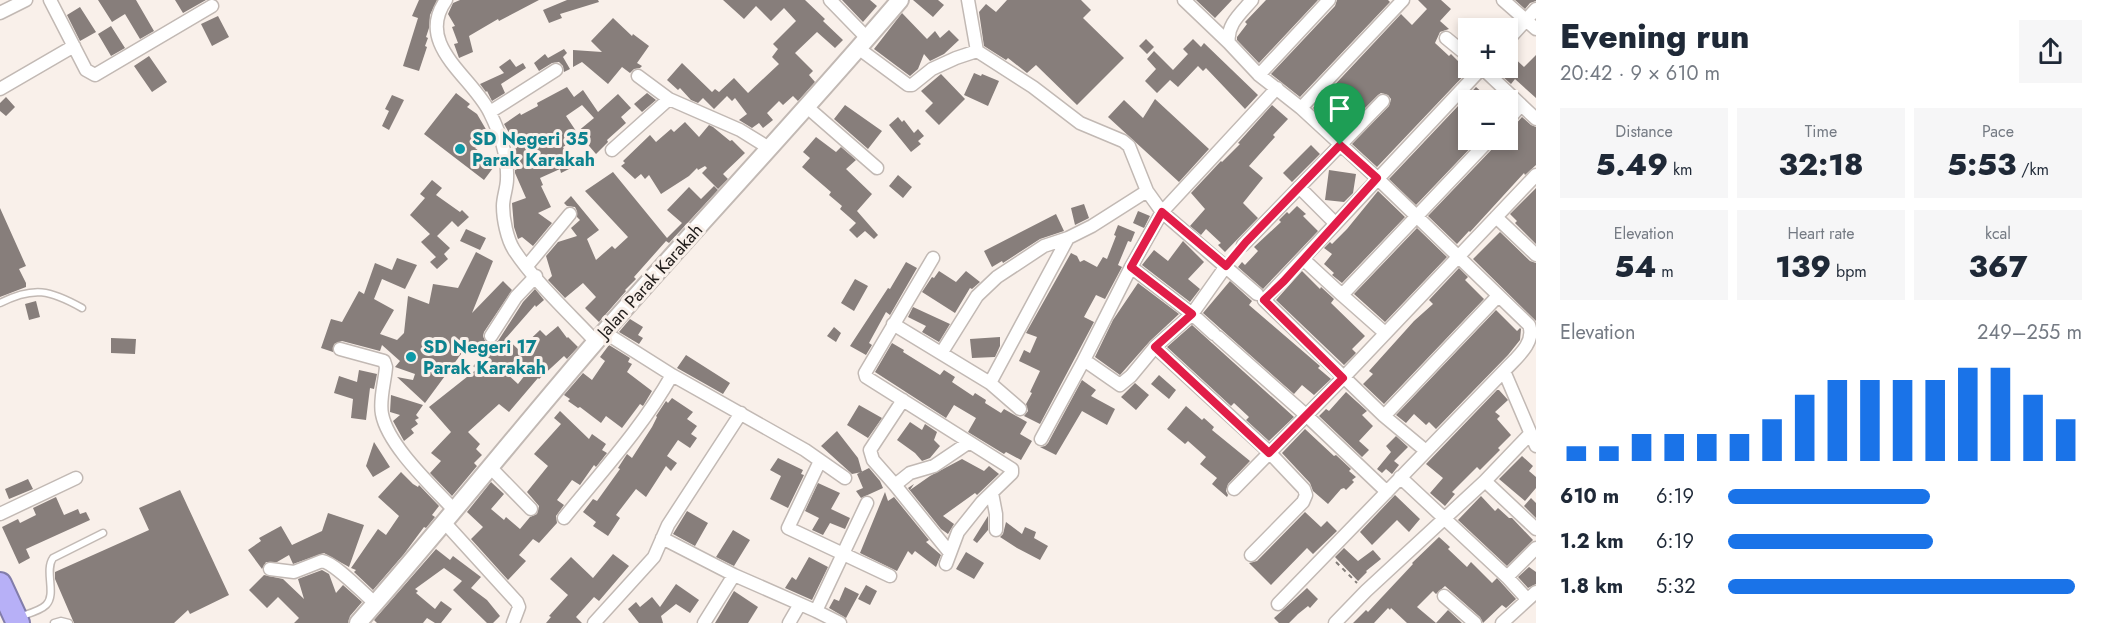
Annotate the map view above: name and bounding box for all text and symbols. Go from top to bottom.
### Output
text: Evening run [1560,13,1750,60]
map controls [1458,18,1518,150]
button: + [1458,18,1518,78]
button: share [2019,20,2082,83]
text: 20:42 · 9 × 610 m [1560,59,1720,88]
pin [1314,83,1365,145]
button: − [1458,90,1518,150]
icon: arrive [1323,92,1356,125]
text: Distance [1615,120,1673,143]
text: Time [1805,120,1837,143]
text: Pace [1982,120,2014,143]
place label: SD Negeri 35 Parak Karakah [472,126,595,173]
marker: SD Negeri 35 Parak Karakah [453,142,467,156]
text: 5.49 [1595,143,1668,186]
text: 32:18 [1779,143,1863,186]
text: 5:53 [1947,143,2016,186]
text: km [1668,158,1693,181]
text: /km [2016,158,2049,181]
street label: Jalan Parak Karakah [590,218,709,346]
text: Elevation [1614,222,1674,245]
text: Heart rate [1788,222,1854,245]
text: kcal [1985,222,2011,245]
text: 54 [1614,245,1656,288]
text: 139 [1775,245,1831,288]
text: 367 [1969,245,2027,288]
text: m [1656,260,1674,283]
text: bpm [1831,260,1867,283]
text: Elevation [1560,318,1635,347]
text: 249–255 m [1977,318,2082,347]
place label: SD Negeri 17 Parak Karakah [423,334,546,381]
marker: SD Negeri 17 Parak Karakah [404,350,418,364]
text: 610 m [1560,482,1619,511]
text: 6:19 [1656,482,1694,511]
text: 1.2 km [1560,527,1624,556]
text: 6:19 [1656,527,1694,556]
text: 1.8 km [1560,572,1623,601]
text: 5:32 [1656,572,1696,601]

